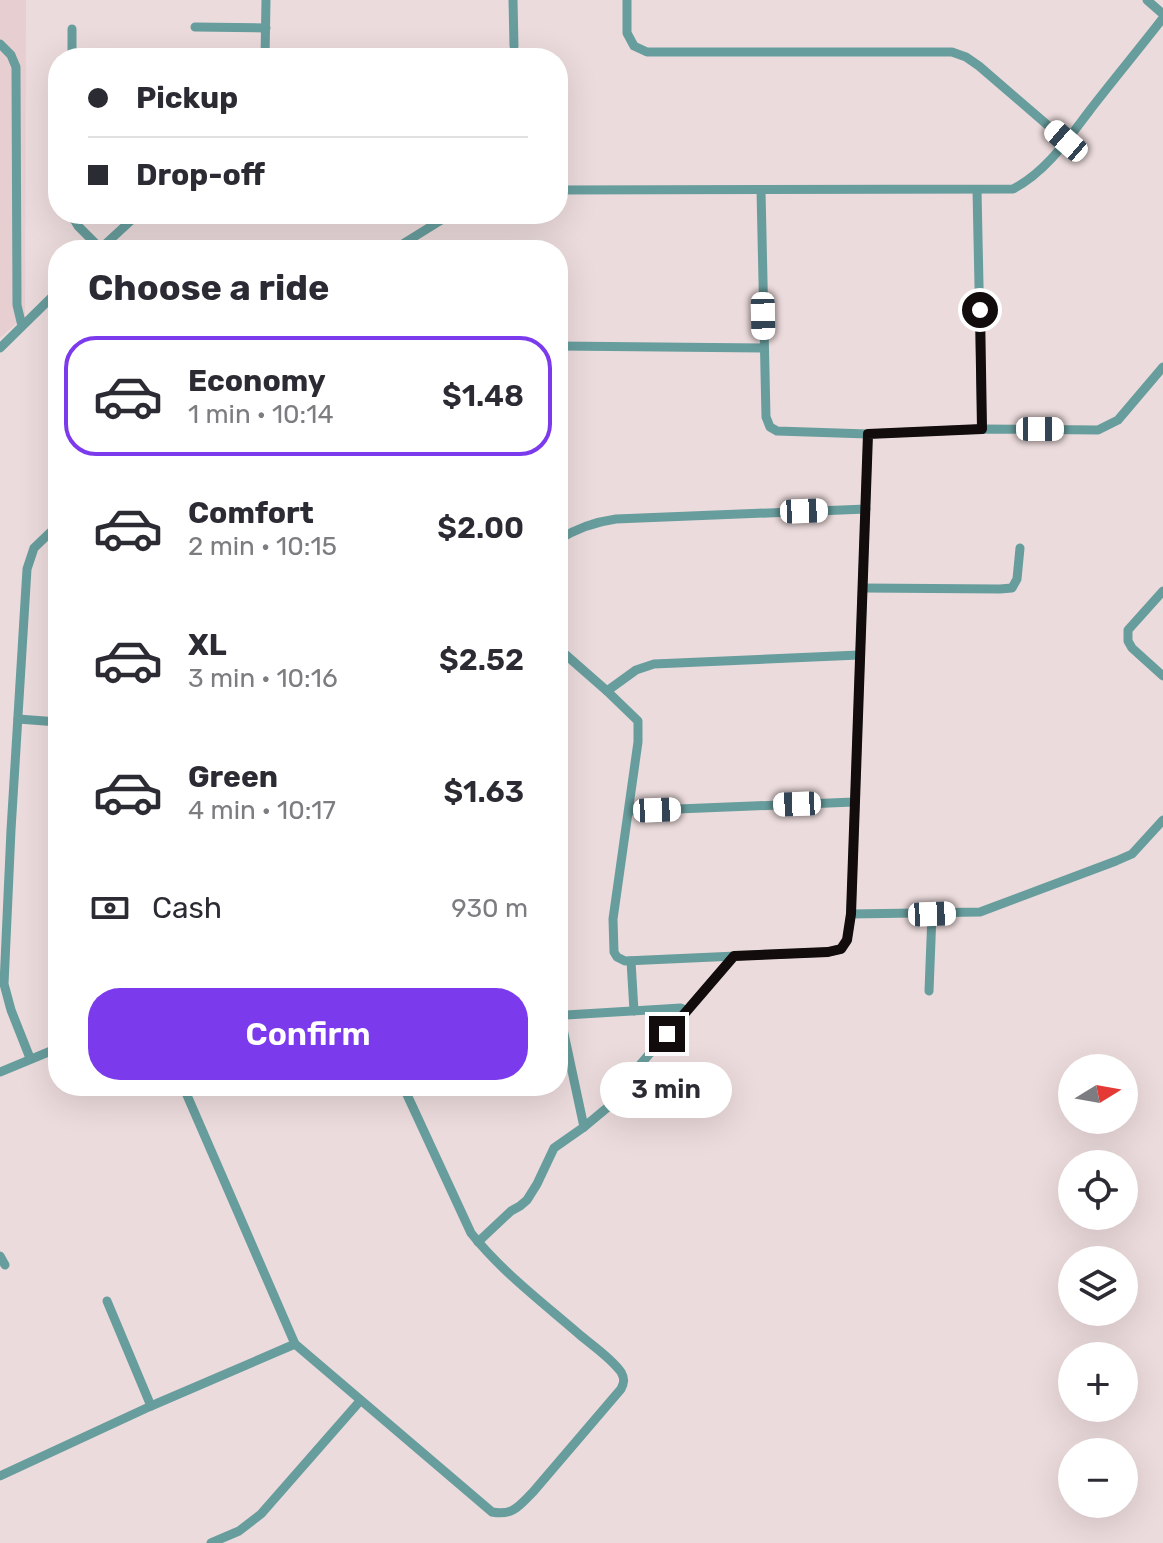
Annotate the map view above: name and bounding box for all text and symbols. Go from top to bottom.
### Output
text: Pickup [136,80,238,116]
car [1040,116,1092,166]
text: Drop-off [136,157,265,193]
text: Choose a ride [88,266,329,309]
car [751,292,775,340]
route start [962,292,998,328]
icon: car [92,360,164,432]
text: Economy [188,363,326,399]
text: $1.48 [442,378,524,414]
text: 1 min · 10:14 [188,399,334,430]
car [1016,417,1064,441]
icon: car [92,492,164,564]
text: Comfort [188,495,314,531]
car [780,498,828,524]
text: $2.00 [437,510,524,546]
text: 2 min · 10:15 [188,531,337,562]
icon: car [92,624,164,696]
text: XL [188,627,227,663]
text: $2.52 [439,642,524,678]
text: 3 min · 10:16 [188,663,338,694]
icon: car [92,756,164,828]
text: Green [188,759,278,795]
text: $1.63 [443,774,524,810]
car [773,791,821,817]
text: 4 min · 10:17 [188,795,336,826]
car [633,797,681,823]
icon: cash [88,886,132,930]
text: Cash [152,890,222,926]
text: 930 m [451,893,528,924]
car [908,901,956,927]
button: Confirm [88,988,528,1080]
route end [649,1016,685,1052]
north arrow [1058,1054,1138,1134]
map controls [1058,1054,1138,1518]
callout: 3 min [601,1062,733,1118]
text: 3 min [631,1074,701,1105]
button: locate [1058,1150,1138,1230]
button: layers [1058,1246,1138,1326]
button: + [1058,1342,1138,1422]
button: − [1058,1438,1138,1518]

